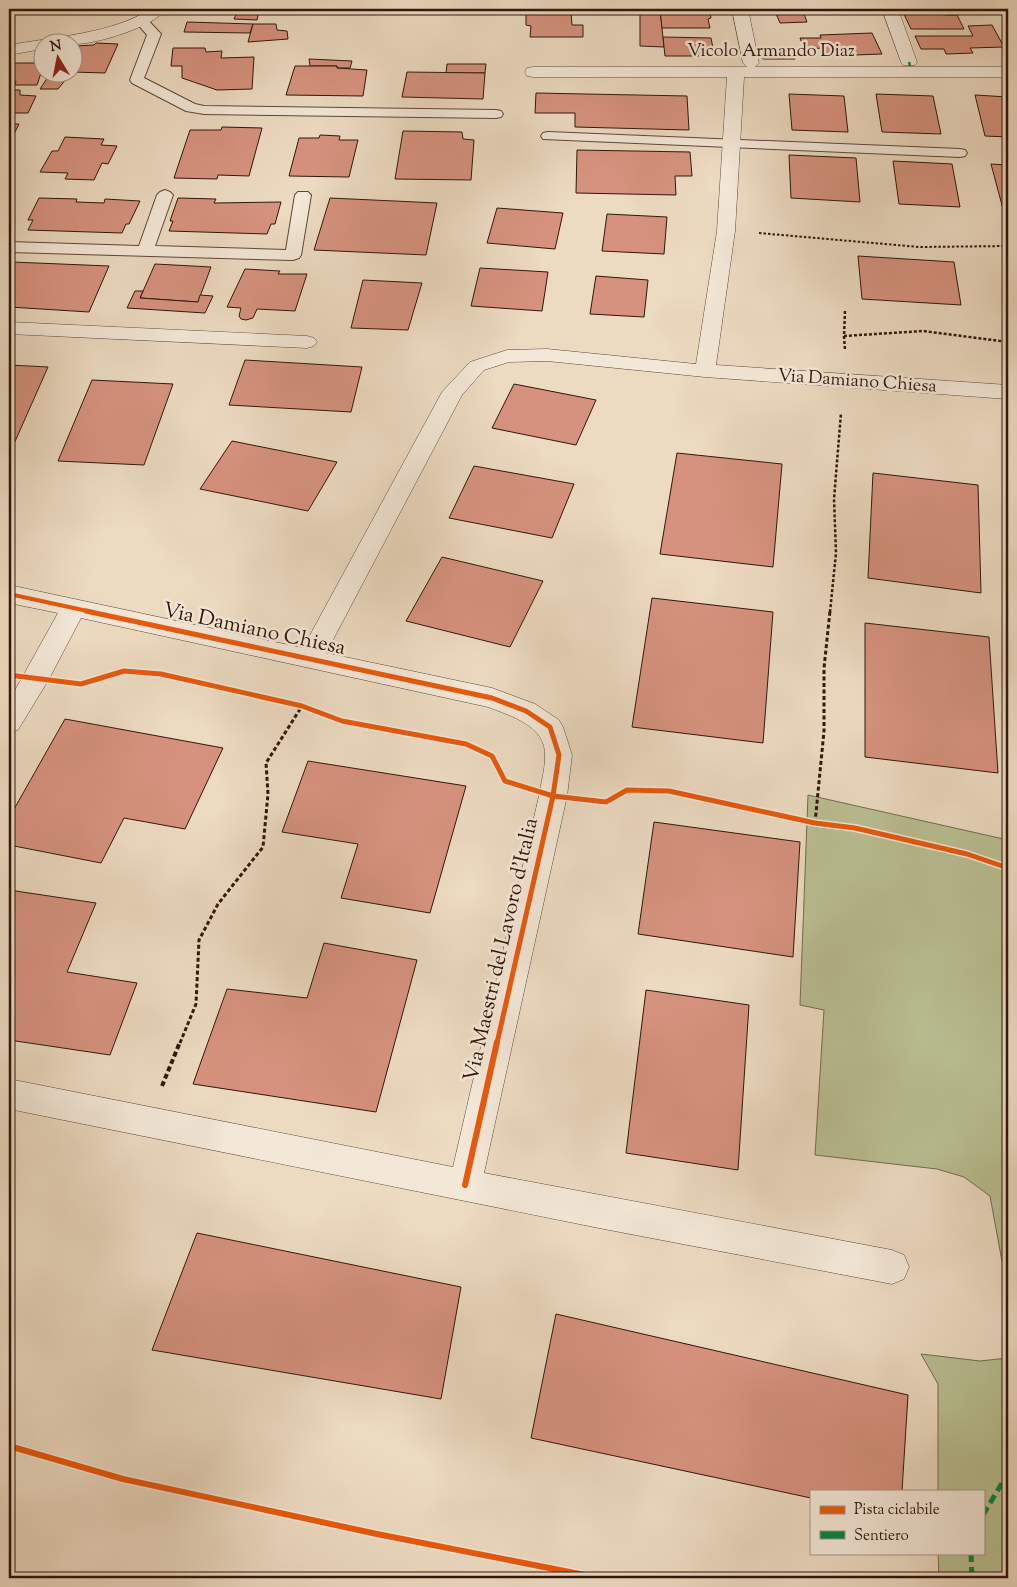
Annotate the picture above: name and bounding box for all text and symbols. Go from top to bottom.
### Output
north arrow [32,32,82,82]
text: N [49,36,63,58]
street label: Vicolo Armando Diaz [687,39,855,65]
street label: Via Damiano Chiesa [776,363,938,401]
street label: Via Damiano Chiesa [160,596,348,664]
street label: Via Maestri del Lavoro d'Italia [457,815,547,1085]
legend [810,1490,984,1554]
text: Pista ciclabile [854,1500,940,1521]
text: Sentiero [854,1526,909,1547]

